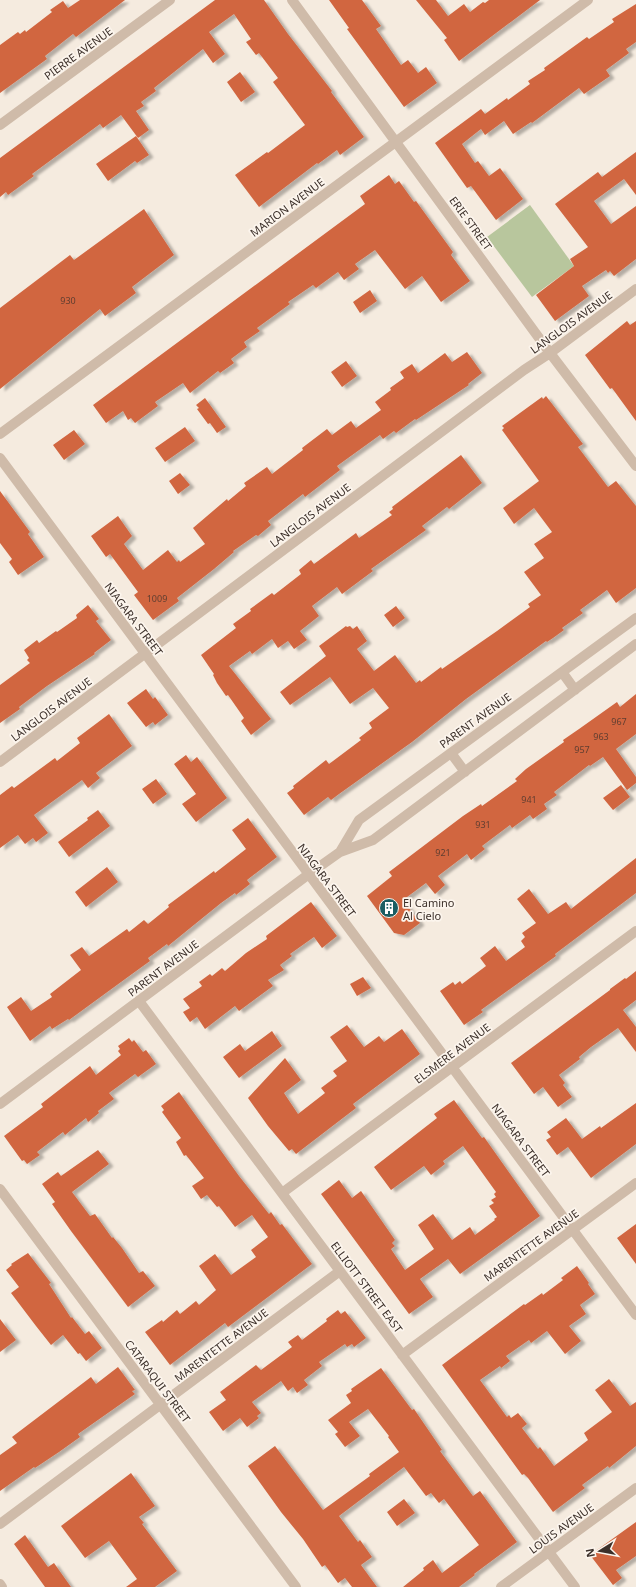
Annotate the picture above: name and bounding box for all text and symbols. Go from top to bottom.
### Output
street label: PIERRE AVENUE [41,23,115,83]
street label: MARION AVENUE [247,174,327,240]
street label: ERIE STREET [446,193,496,253]
street label: LANGLOIS AVENUE [527,287,615,357]
house number: 930 [60,294,76,307]
street label: LANGLOIS AVENUE [266,480,354,550]
street label: NIAGARA STREET [102,579,166,659]
house number: 1009 [147,592,167,605]
street label: LANGLOIS AVENUE [7,674,95,744]
street label: PARENT AVENUE [436,689,514,751]
house number: 967 [611,715,627,728]
house number: 963 [593,730,609,743]
house number: 957 [574,743,590,756]
house number: 941 [521,793,537,806]
house number: 931 [475,818,491,831]
street label: NIAGARA STREET [295,840,359,920]
house number: 921 [435,846,451,859]
place label: El Camino Al Cielo [403,895,455,923]
building icon: El Camino Al Cielo [378,897,400,919]
street label: PARENT AVENUE [124,936,202,1000]
street label: ELSMERE AVENUE [411,1019,493,1087]
street label: NIAGARA STREET [489,1100,553,1180]
street label: MARENTETTE AVENUE [481,1205,581,1285]
street label: ELLIOTT STREET EAST [328,1238,406,1336]
street label: MARENTETTE AVENUE [171,1305,271,1385]
street label: CATARAQUI STREET [122,1337,194,1425]
street label: LOUIS AVENUE [526,1500,596,1556]
north arrow [580,1531,620,1571]

